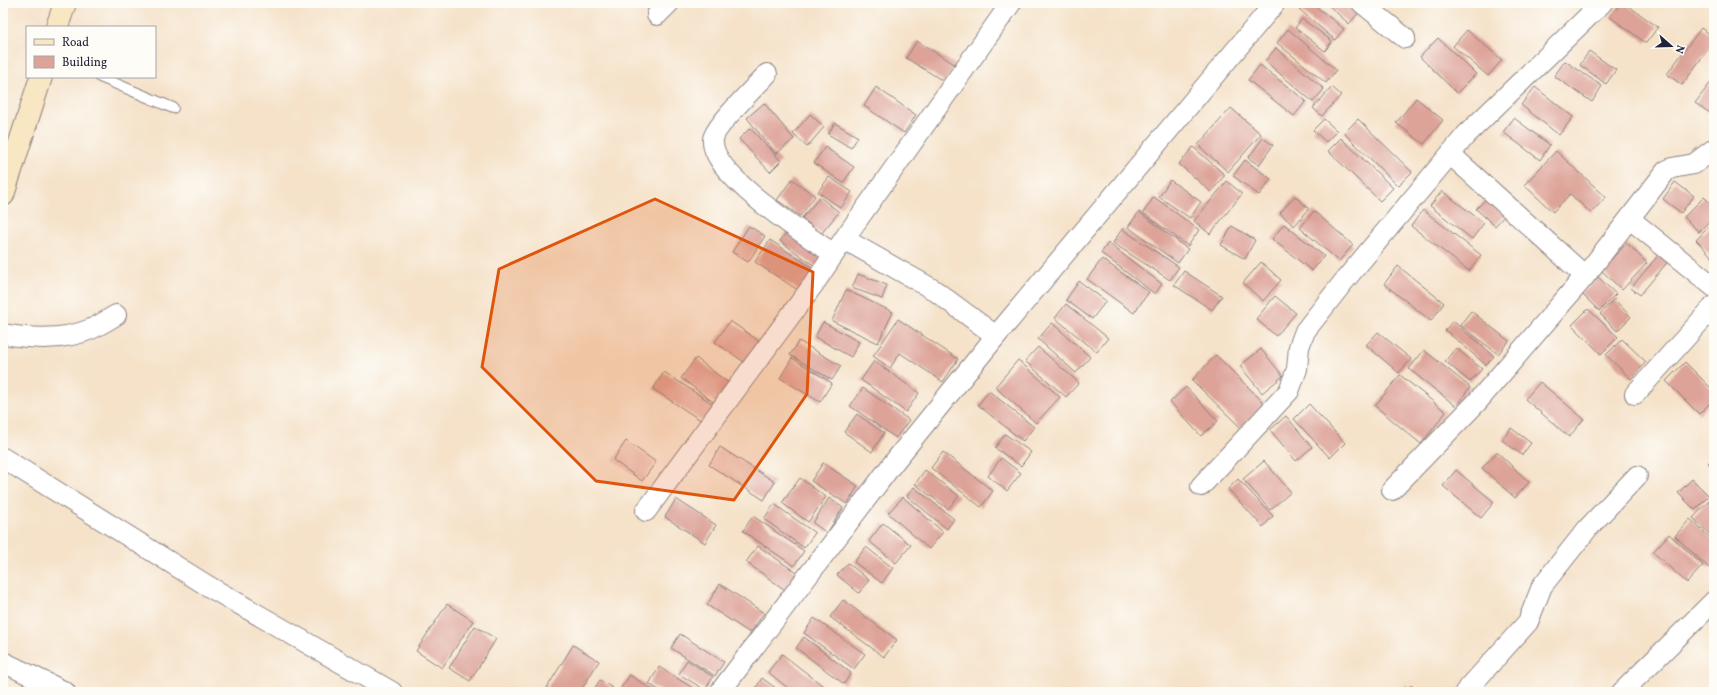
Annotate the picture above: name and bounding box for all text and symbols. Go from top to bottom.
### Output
legend [26,26,156,78]
north arrow [1651,26,1691,66]
text: Road [62,35,89,51]
text: N [1671,43,1687,55]
text: Building [62,55,107,71]

